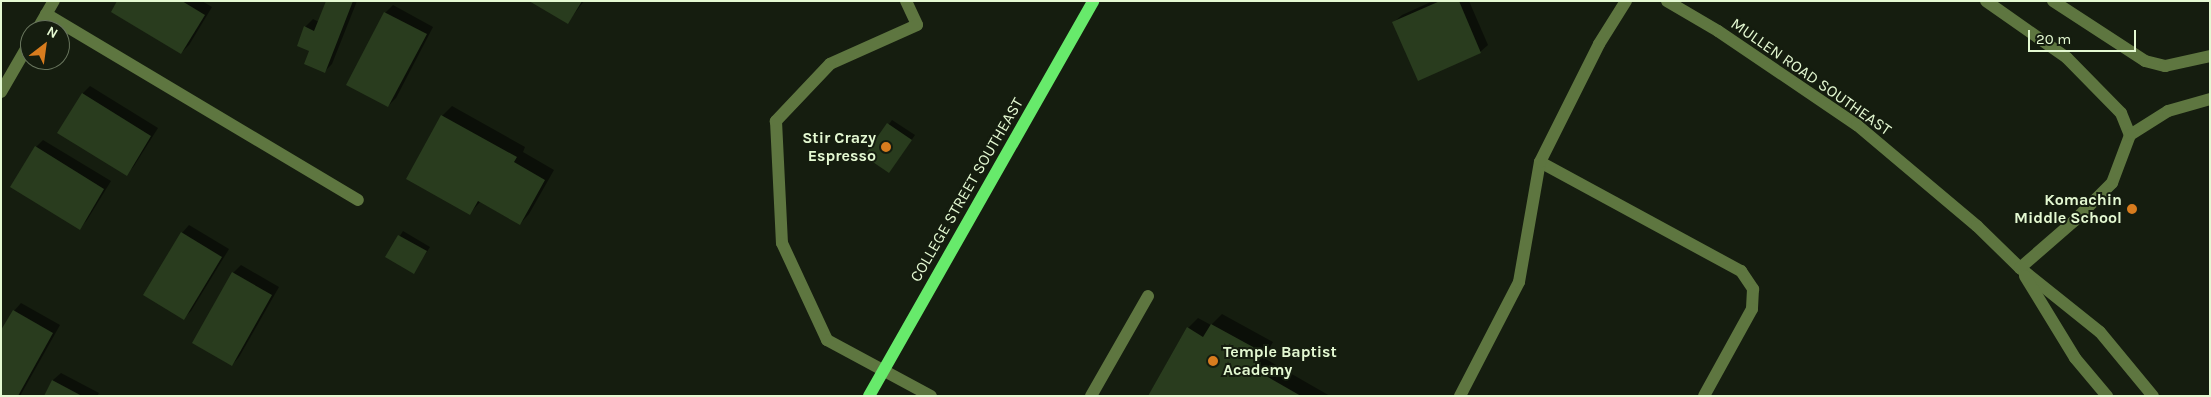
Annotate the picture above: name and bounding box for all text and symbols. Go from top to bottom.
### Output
street label: MULLEN ROAD SOUTHEAST [1727,14,1895,140]
north arrow [20,20,70,70]
scale bar [2031,20,2138,52]
text: N [44,23,61,42]
text: 20 m [2036,30,2071,48]
street label: COLLEGE STREET SOUTHEAST [906,94,1028,286]
place label: Stir Crazy Espresso [802,128,876,166]
marker: Stir Crazy Espresso [880,141,892,153]
place label: Komachin Middle School [2014,190,2122,228]
marker: Komachin Middle School [2126,203,2138,215]
place label: Temple Baptist Academy [1223,342,1337,380]
marker: Temple Baptist Academy [1207,355,1219,367]

